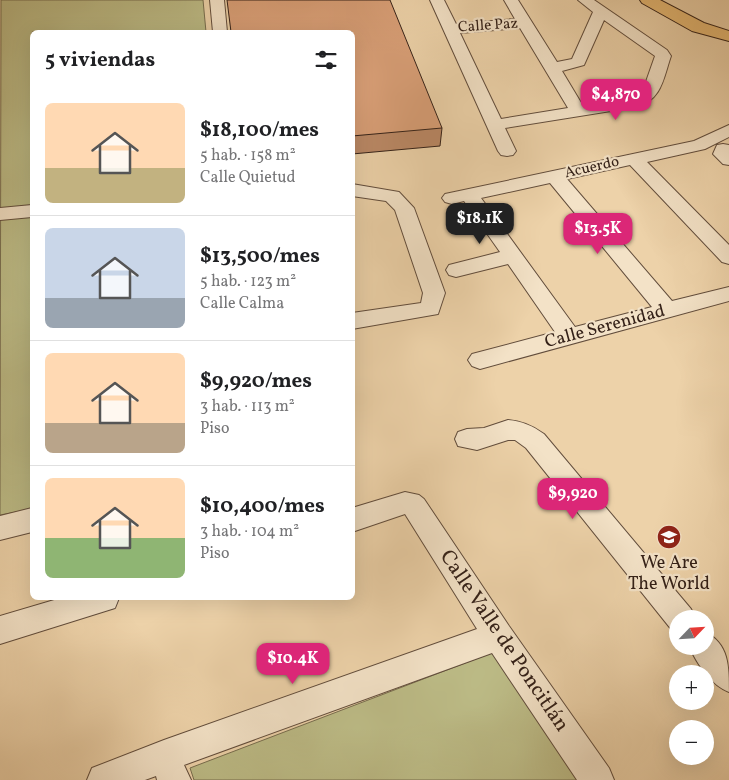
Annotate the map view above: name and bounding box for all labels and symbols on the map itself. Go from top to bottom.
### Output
street label: Calle Paz [457,13,519,39]
pin: $4,870 [575,78,657,121]
street label: Acuerdo [563,152,621,184]
pin: $18.1K [439,202,521,245]
pin: $13.5K [557,212,639,255]
street label: Calle Serenidad [542,299,668,355]
pin: $9,920 [532,478,614,520]
school or university icon: We Are The World [656,524,682,550]
street label: Calle Valle de Poncitlán [432,544,576,738]
place label: We Are The World [628,551,710,597]
north arrow [669,610,714,655]
pin: $10.4K [252,642,334,685]

